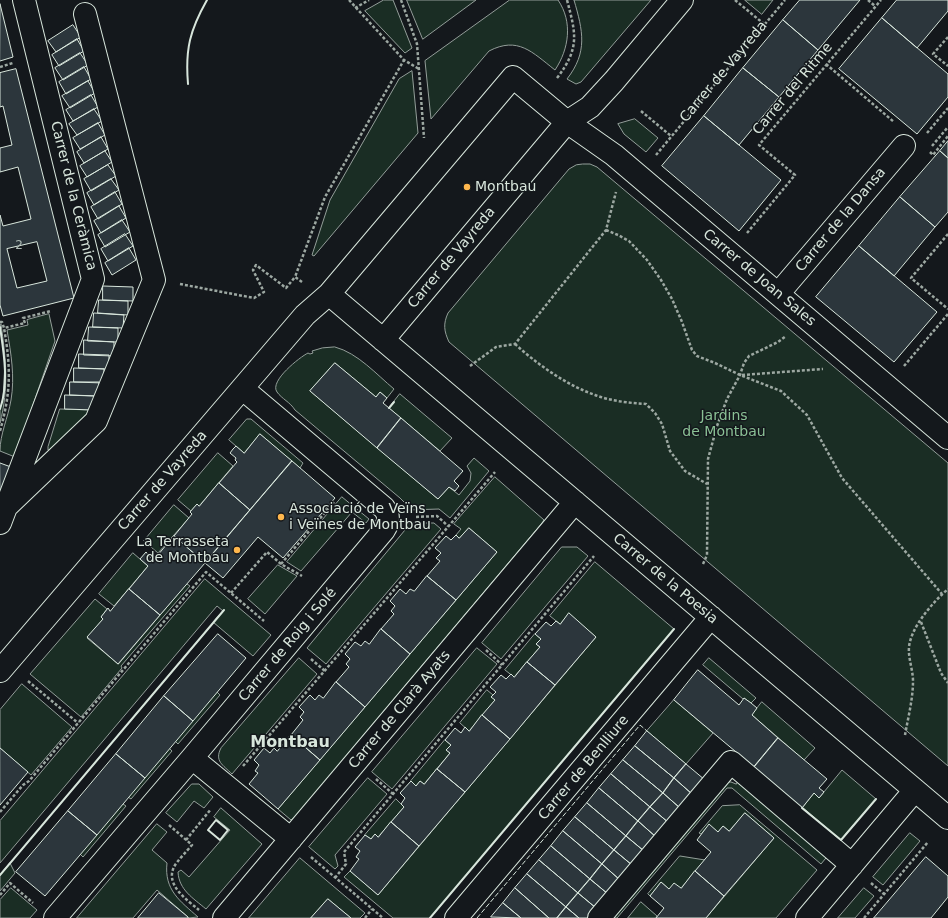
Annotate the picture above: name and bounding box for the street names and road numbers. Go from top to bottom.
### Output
street label: Carrer de Vayreda [677,18,771,126]
street label: Carrer del Ritme [749,39,837,139]
street label: Carrer de la Ceràmica [46,119,100,273]
street label: Carrer de la Dansa [792,164,890,276]
street label: Carrer de Vayreda [405,204,499,312]
street label: Carrer de Joan Sales [699,226,819,330]
street label: Carrer de Vayreda [115,428,211,534]
street label: Carrer de la Poesia [609,530,721,628]
street label: Carrer de Roig i Solé [236,585,340,705]
street label: Carrer de Clarà Ayats [346,647,454,773]
street label: Carrer de Benlliure [535,712,633,824]

